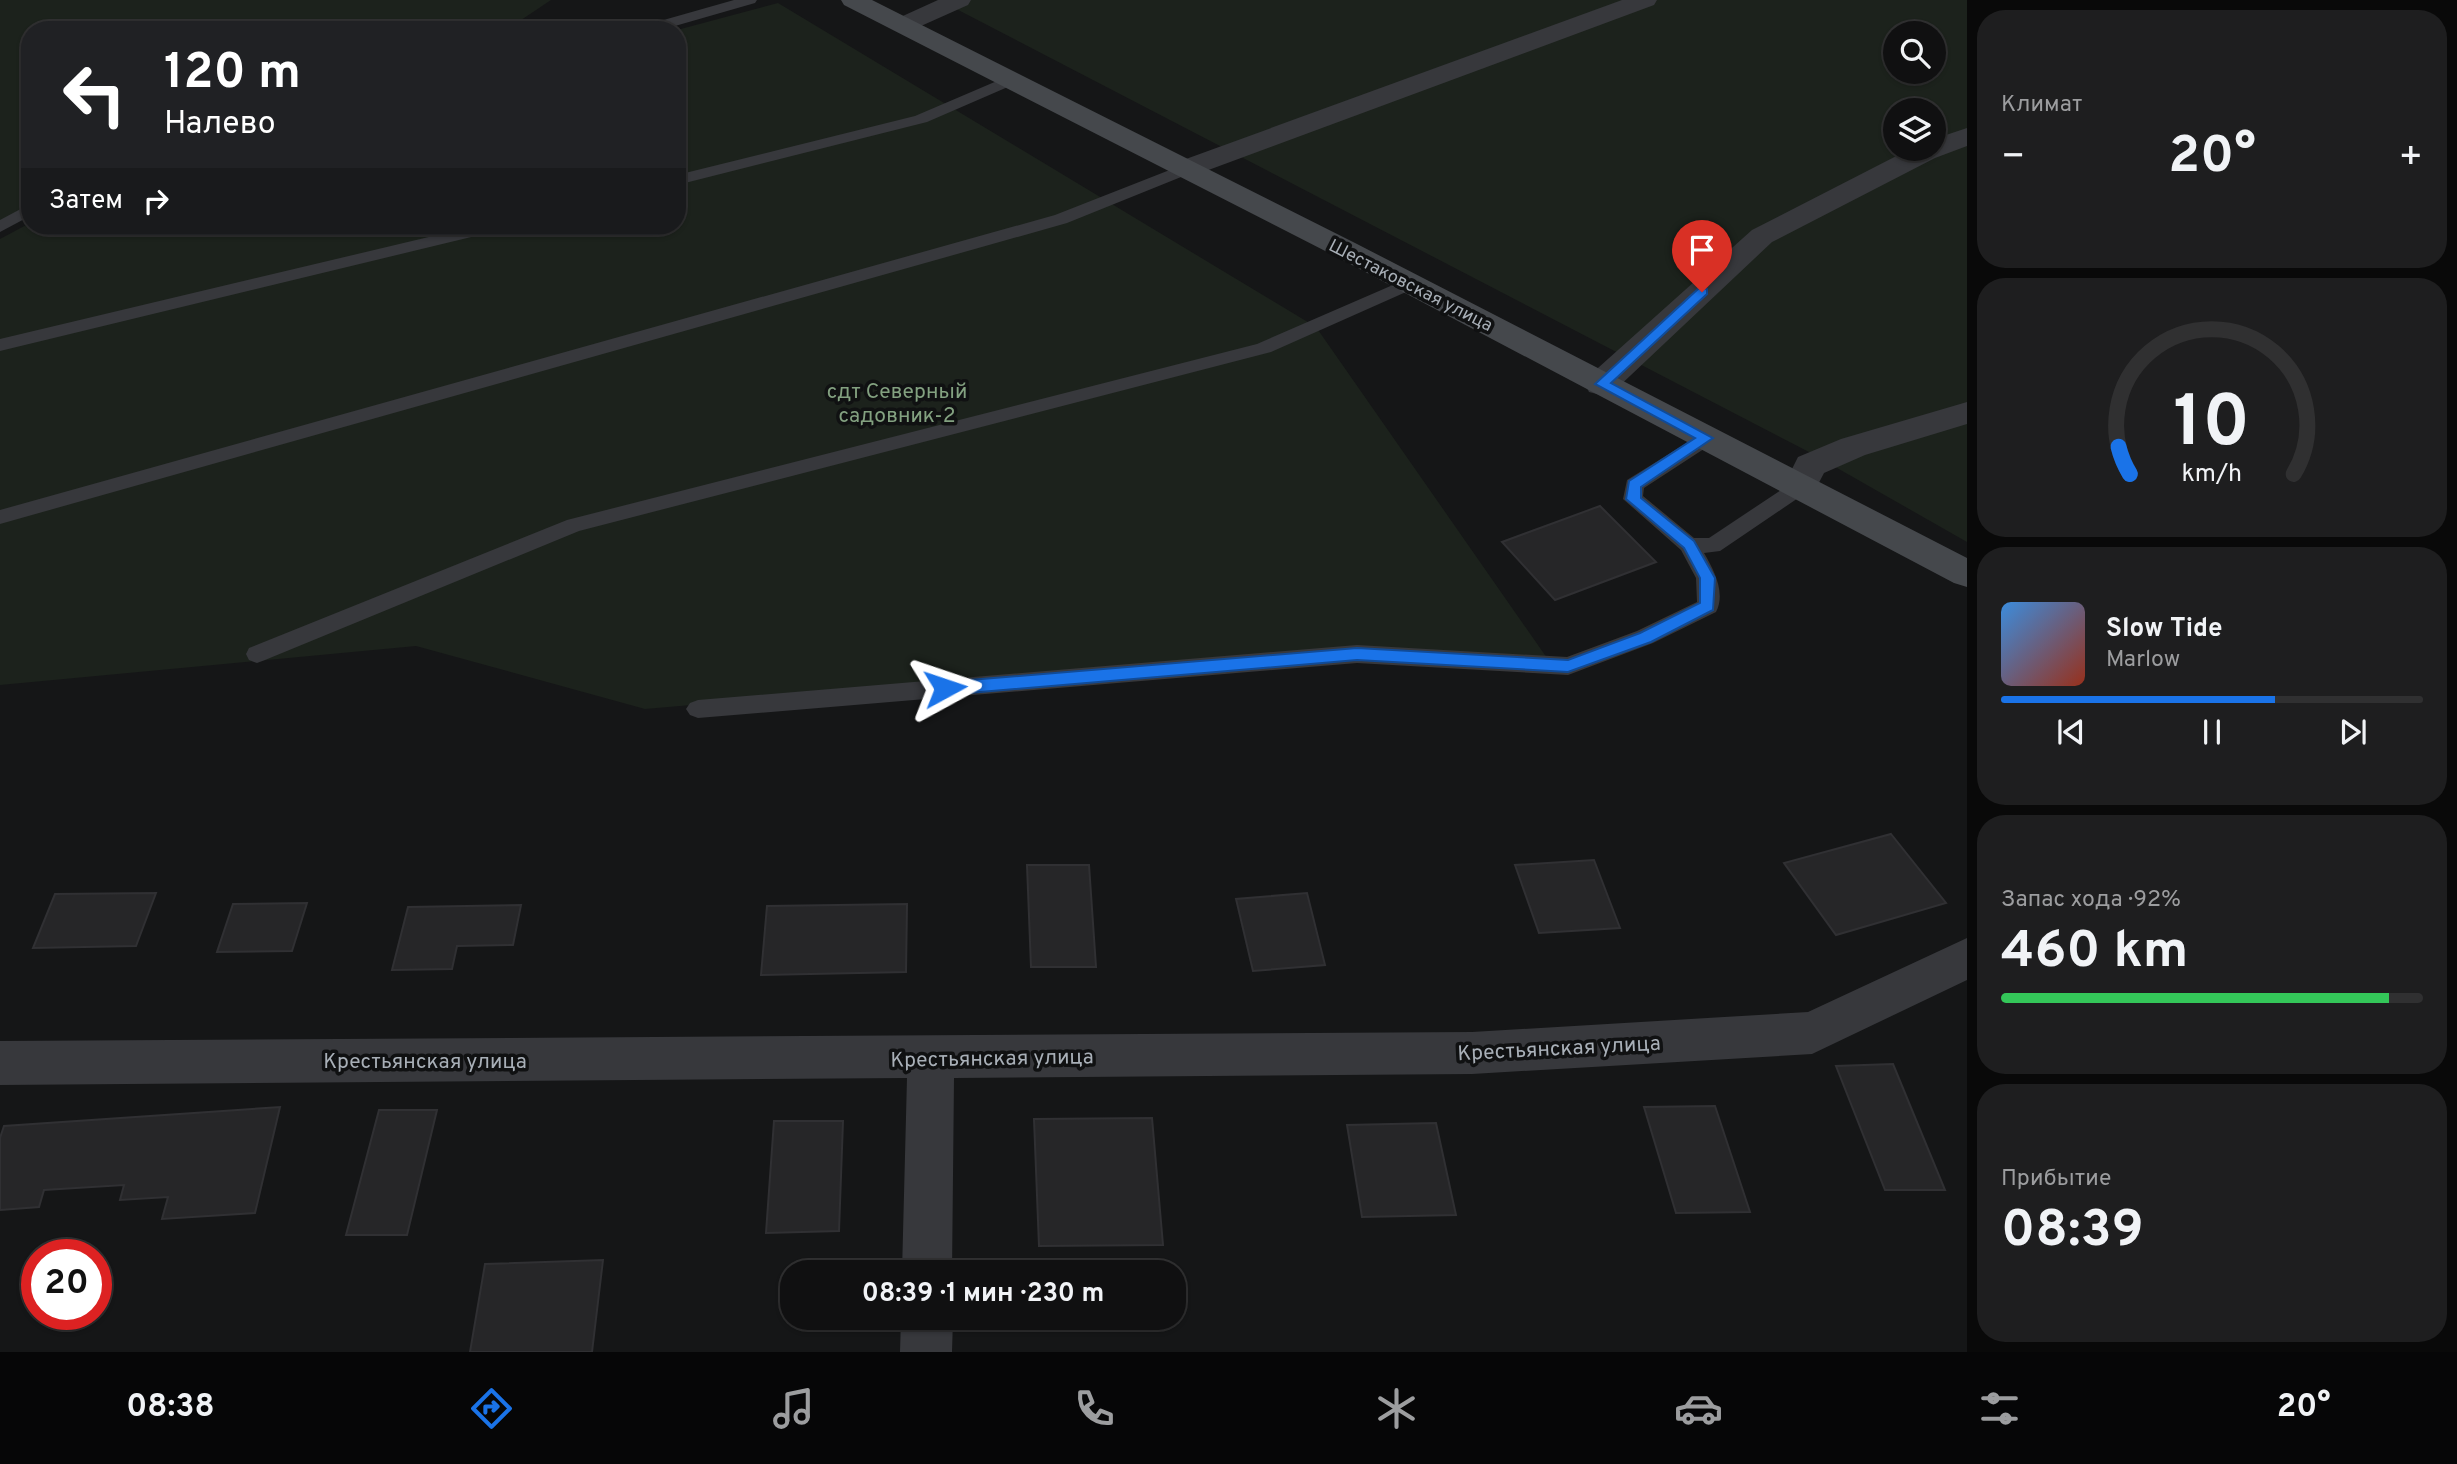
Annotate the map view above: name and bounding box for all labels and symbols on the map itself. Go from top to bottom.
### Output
pin [1672,220,1732,292]
street label: Шестаковская улица [1324,235,1496,338]
park label: сдт Северный садовник-2 [827,379,967,430]
position arrow [908,651,982,725]
street label: Крестьянская улица [1457,1031,1661,1068]
street label: Крестьянская улица [890,1044,1094,1075]
street label: Крестьянская улица [323,1049,527,1076]
speed limit sign: 20 [21,1239,112,1330]

